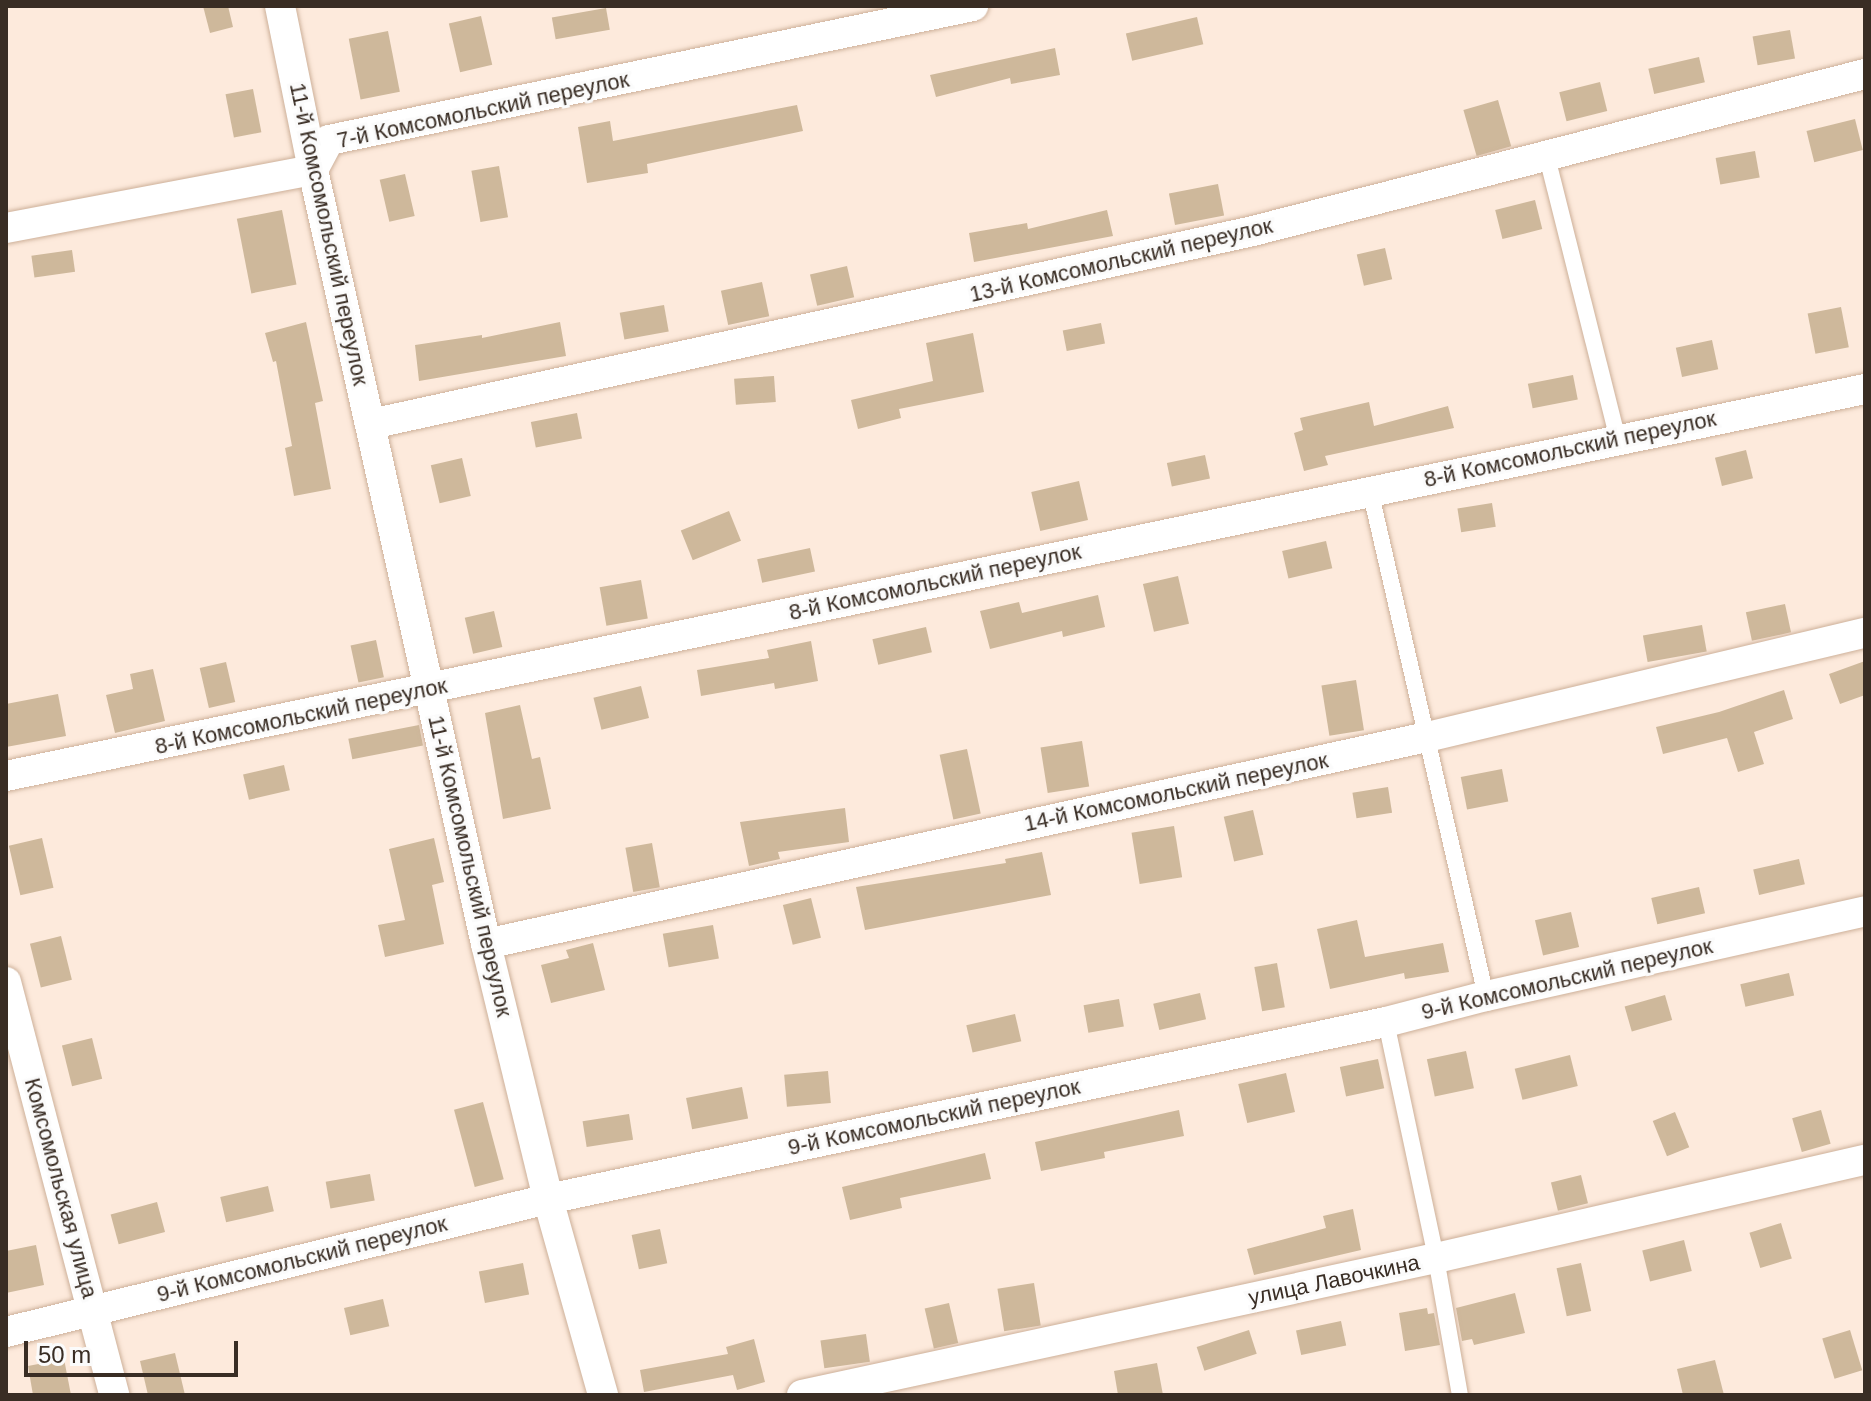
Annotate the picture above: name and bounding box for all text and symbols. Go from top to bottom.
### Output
street label: 7-й Комсомольский переулок [335,66,631,154]
street label: 11-й Комсомольский переулок [284,80,374,388]
street label: 13-й Комсомольский переулок [967,212,1275,308]
street label: 8-й Комсомольский переулок [1422,405,1718,493]
street label: 8-й Комсомольский переулок [787,538,1083,626]
street label: 8-й Комсомольский переулок [153,672,449,760]
street label: 11-й Комсомольский переулок [422,713,518,1019]
street label: 14-й Комсомольский переулок [1022,747,1330,837]
street label: 9-й Комсомольский переулок [1419,933,1715,1025]
street label: 9-й Комсомольский переулок [786,1073,1082,1161]
street label: Комсомольская улица [19,1075,103,1301]
street label: 9-й Комсомольский переулок [154,1210,450,1308]
street label: улица Лавочкина [1246,1249,1422,1311]
scale bar [28,1325,242,1375]
text: 50 m [38,1341,91,1368]

